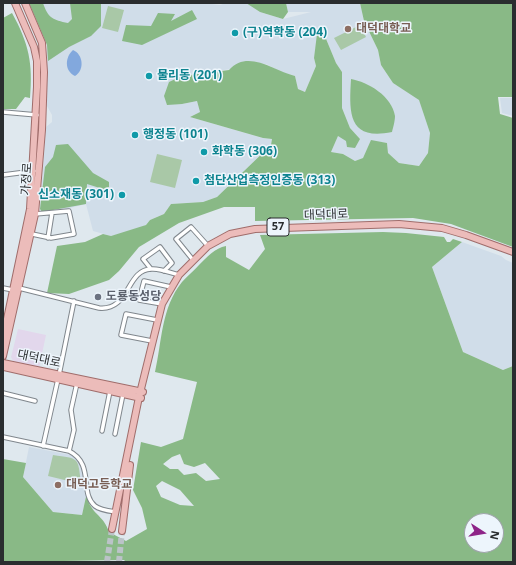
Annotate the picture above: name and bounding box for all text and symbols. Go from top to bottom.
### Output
place label: 대덕대학교 [356,22,411,36]
marker: 대덕대학교 [343,24,353,34]
place label: (구)역학동 (204) [243,26,327,40]
marker: (구)역학동 (204) [230,28,240,38]
place label: 물리동 (201) [157,69,222,83]
marker: 물리동 (201) [144,71,154,81]
place label: 행정동 (101) [143,128,208,142]
marker: 행정동 (101) [130,130,140,140]
place label: 화학동 (306) [212,145,277,159]
marker: 화학동 (306) [199,147,209,157]
street label: 가정로 [19,162,35,196]
place label: 첨단산업측정인증동 (313) [204,174,335,188]
marker: 첨단산업측정인증동 (313) [191,176,201,186]
place label: 신소재동 (301) [38,188,114,202]
marker: 신소재동 (301) [117,190,127,200]
street label: 대덕대로 [304,207,348,223]
road number: 57 [267,218,289,236]
place label: 도룡동성당 [106,290,161,304]
marker: 도룡동성당 [93,292,103,302]
street label: 대덕대로 [16,347,62,371]
place label: 대덕고등학교 [66,478,132,492]
marker: 대덕고등학교 [53,480,63,490]
north arrow [464,513,504,553]
text: N [487,529,504,541]

